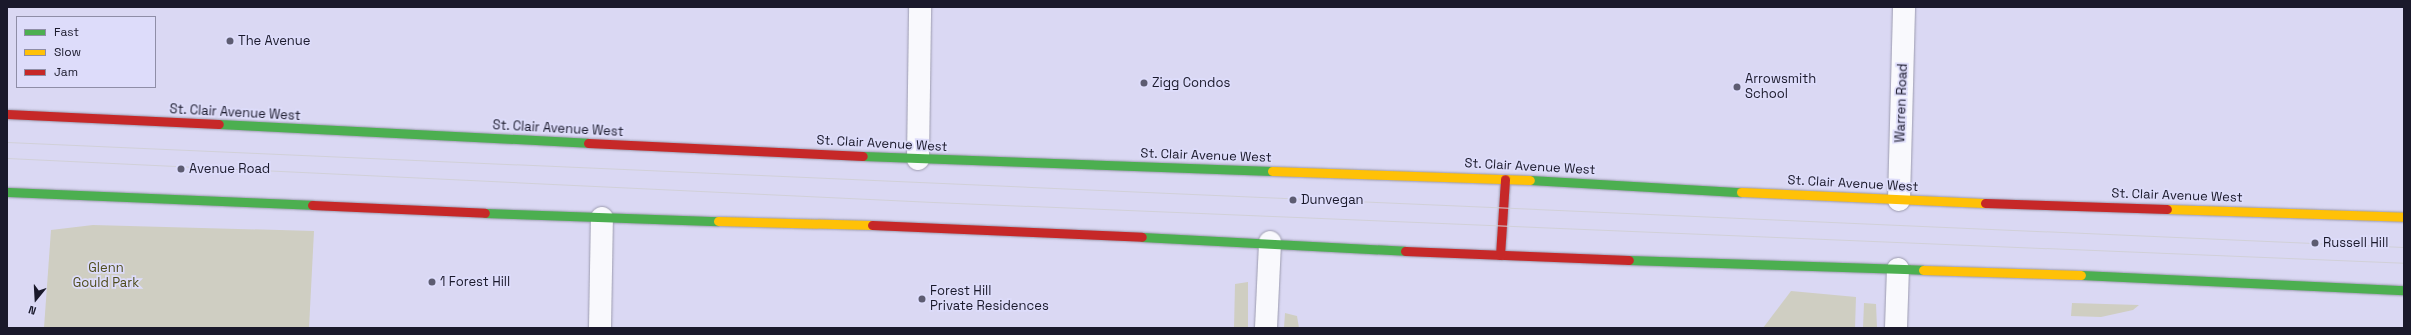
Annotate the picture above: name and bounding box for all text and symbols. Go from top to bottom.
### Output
legend [16,16,156,88]
text: Fast [54,24,79,40]
place label: The Avenue [238,33,311,49]
marker: The Avenue [225,36,235,46]
text: Slow [54,44,81,60]
street label: Warren Road [1893,63,1911,143]
text: Jam [54,64,78,80]
place label: Arrowsmith School [1745,72,1816,103]
place label: Zigg Condos [1152,75,1230,91]
marker: Zigg Condos [1139,78,1149,88]
marker: Arrowsmith School [1732,82,1742,92]
street label: St. Clair Avenue West [169,102,301,124]
street label: St. Clair Avenue West [492,118,624,140]
street label: St. Clair Avenue West [816,133,948,155]
street label: St. Clair Avenue West [1140,146,1272,166]
street label: St. Clair Avenue West [1464,156,1596,178]
place label: Avenue Road [189,161,270,177]
marker: Avenue Road [176,164,186,174]
street label: St. Clair Avenue West [1787,173,1919,195]
street label: St. Clair Avenue West [2111,186,2243,206]
place label: Dunvegan [1301,192,1364,208]
marker: Dunvegan [1288,195,1298,205]
place label: Russell Hill [2323,235,2388,251]
marker: Russell Hill [2310,238,2320,248]
park label: Glenn Gould Park [73,261,139,292]
place label: 1 Forest Hill [440,274,510,290]
marker: 1 Forest Hill [427,277,437,287]
north arrow [16,279,56,319]
place label: Forest Hill Private Residences [930,284,1049,315]
marker: Forest Hill Private Residences [917,294,927,304]
text: N [27,303,38,318]

